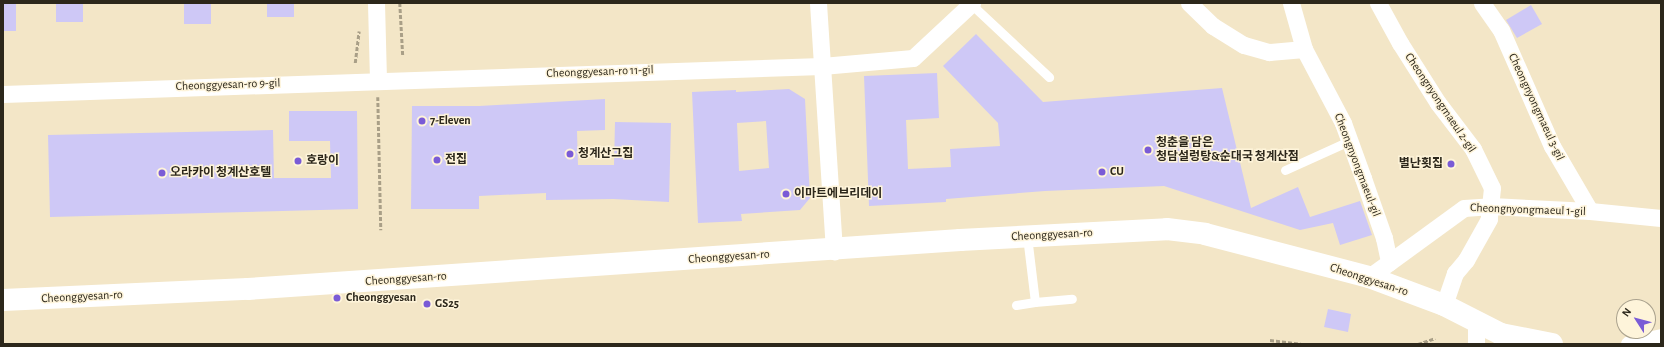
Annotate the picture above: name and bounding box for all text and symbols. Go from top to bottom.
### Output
street label: Cheongnyongmaeul 2-gil [1401,50,1479,156]
street label: Cheongnyongmaeul 3-gil [1505,51,1567,163]
street label: Cheonggyesan-ro 11-gil [546,63,654,81]
street label: Cheonggyesan-ro 9-gil [175,76,281,94]
street label: Cheongnyongmaeul-gil [1331,111,1383,219]
place label: 7-Eleven [430,114,471,128]
marker: 7-Eleven [417,116,427,126]
place label: 청춘을 담은 청담설렁탕&순대국 청계산점 [1156,136,1299,164]
marker: 청춘을 담은 청담설렁탕&순대국 청계산점 [1143,145,1153,155]
place label: 청계산그집 [578,147,633,161]
marker: 청계산그집 [565,149,575,159]
place label: 전집 [445,153,467,167]
place label: 호랑이 [306,154,339,168]
marker: 전집 [432,155,442,165]
marker: 호랑이 [293,156,303,166]
place label: 별난횟집 [1399,157,1443,171]
marker: 별난횟집 [1446,159,1456,169]
place label: CU [1110,165,1124,179]
place label: 오라카이 청계산호텔 [170,166,271,180]
marker: CU [1097,167,1107,177]
marker: 오라카이 청계산호텔 [157,168,167,178]
place label: 이마트에브리데이 [794,187,882,201]
marker: 이마트에브리데이 [781,189,791,199]
street label: Cheongnyongmaeul 1-gil [1470,201,1586,219]
street label: Cheonggyesan-ro [1011,226,1093,244]
street label: Cheonggyesan-ro [688,247,770,267]
street label: Cheonggyesan-ro [1328,261,1410,299]
street label: Cheonggyesan-ro [365,269,447,289]
street label: Cheonggyesan-ro [41,288,123,306]
place label: Cheonggyesan [346,291,416,305]
marker: Cheonggyesan [331,292,343,304]
place label: GS25 [435,297,459,311]
marker: GS25 [422,299,432,309]
north arrow [1616,299,1656,339]
text: N [1620,306,1633,319]

